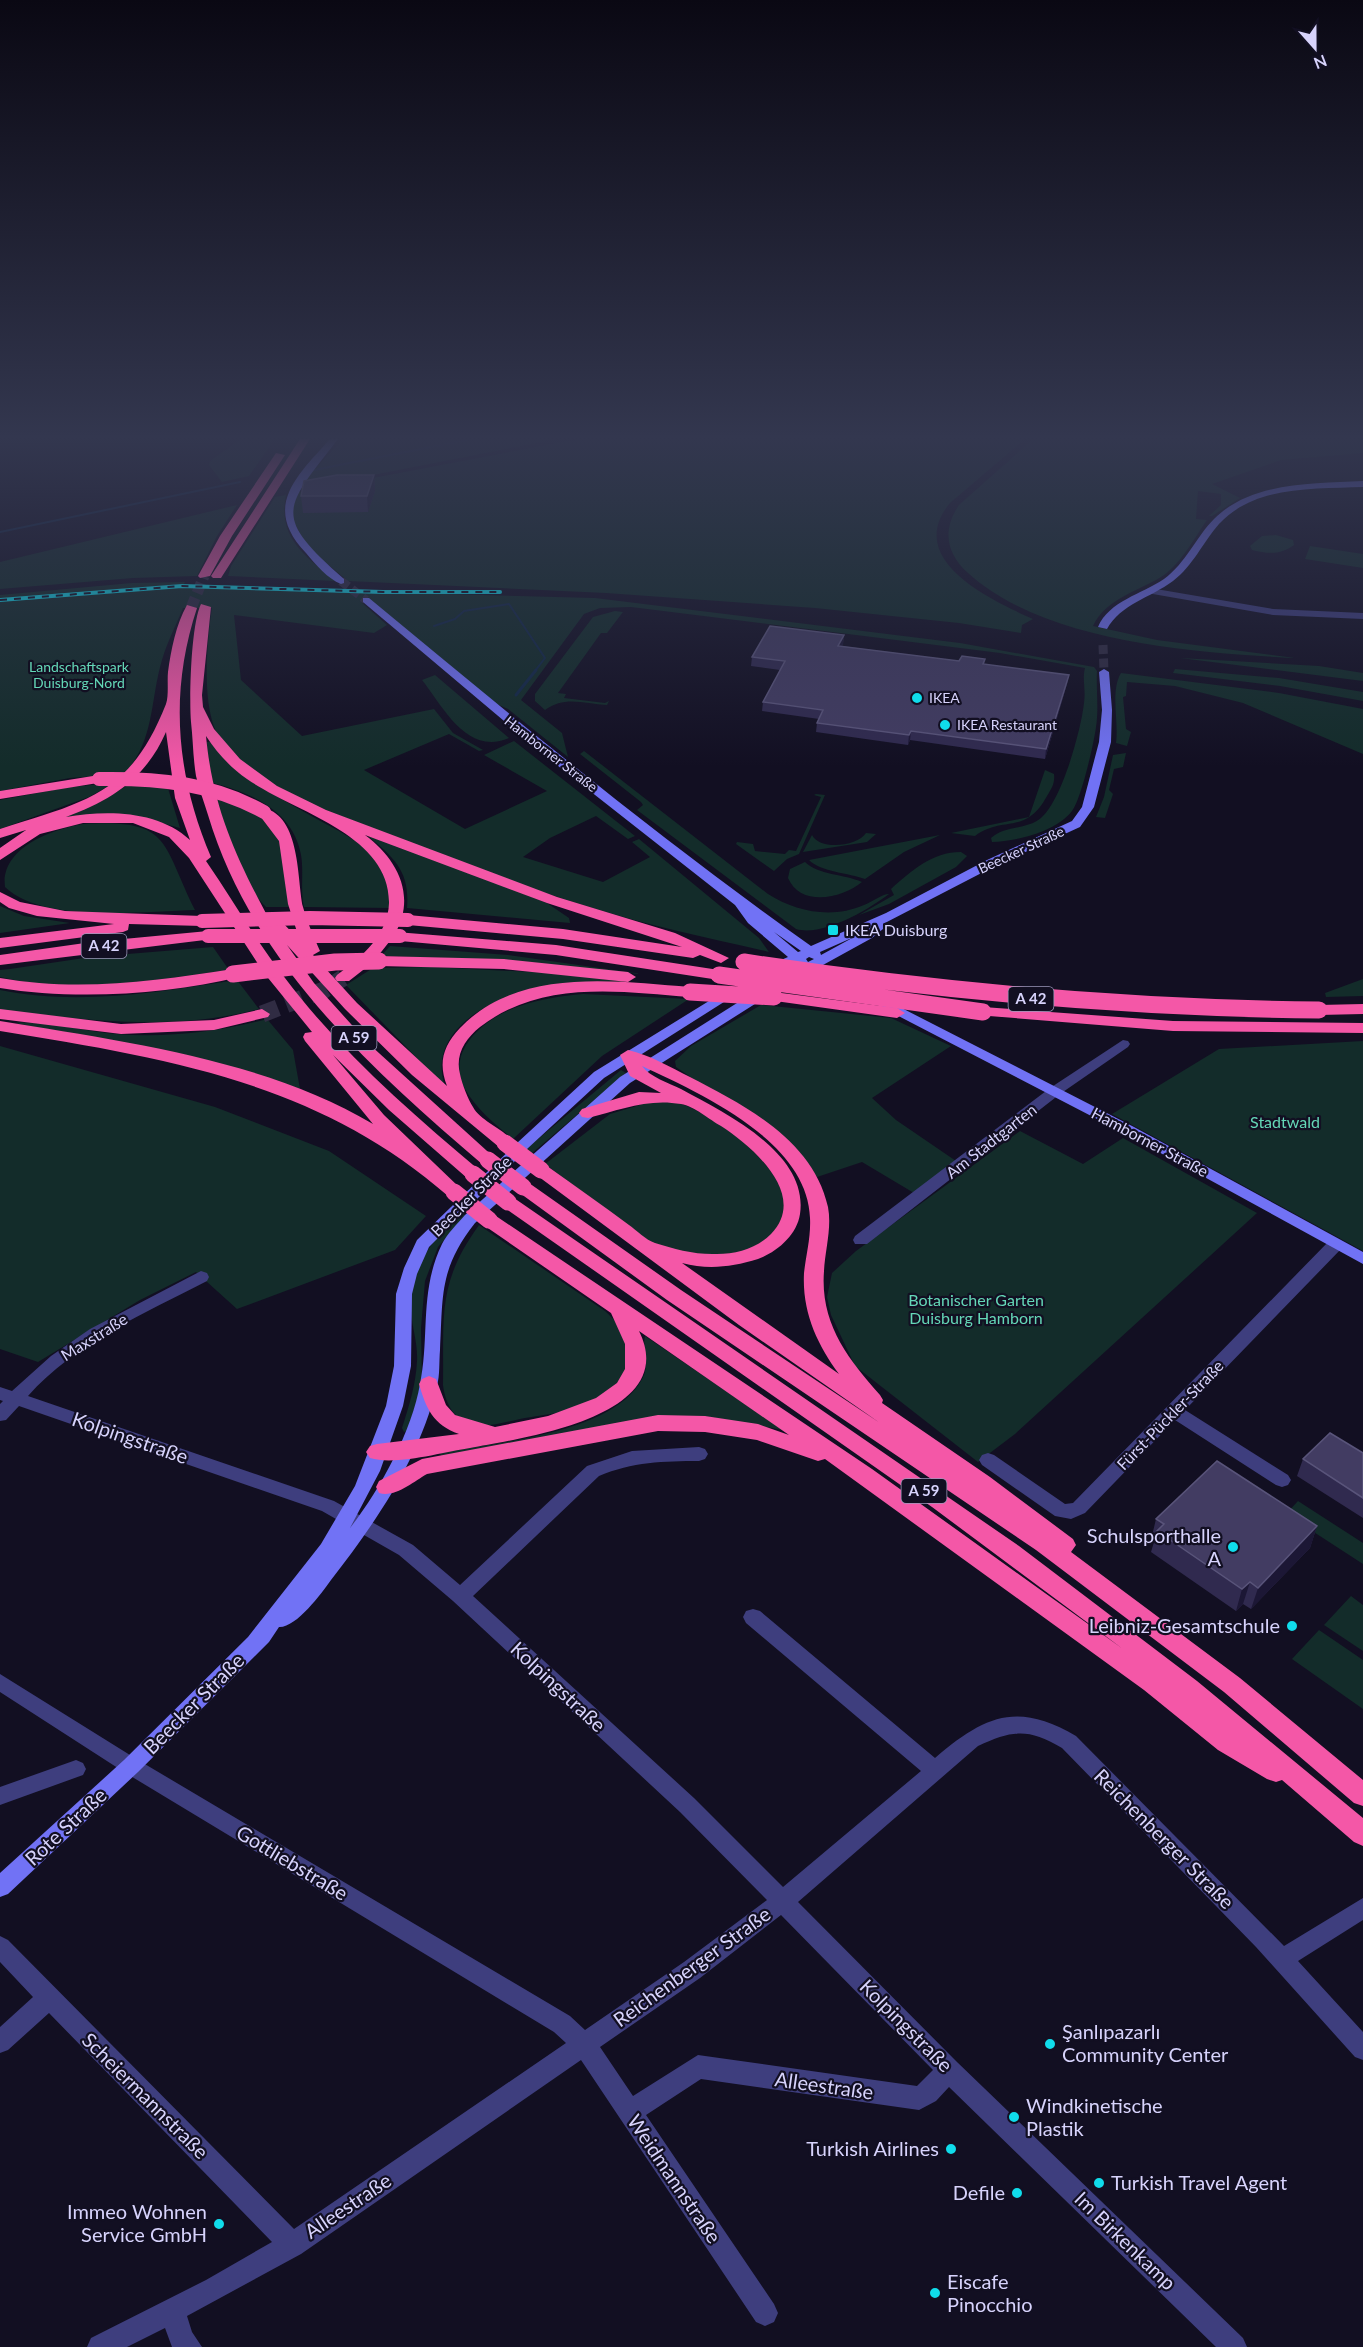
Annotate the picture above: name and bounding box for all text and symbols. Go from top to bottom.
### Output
north arrow [1285,18,1345,78]
text: N [1311,51,1330,74]
park label: Landschaftspark Duisburg-Nord [29,658,130,691]
place label: IKEA [929,689,960,706]
marker: IKEA [910,691,924,705]
street label: Hamborner Straße [501,712,601,795]
place label: IKEA Restaurant [957,716,1057,733]
marker: IKEA Restaurant [938,718,952,732]
street label: Beecker Straße [975,822,1066,877]
place label: IKEA Duisburg [845,920,947,939]
marker: IKEA Duisburg [826,923,840,937]
road number: A 42 [82,934,126,958]
road number: A 42 [1008,987,1054,1011]
road number: A 59 [332,1026,376,1050]
street label: Am Stadtgarten [942,1099,1040,1182]
street label: Hamborner Straße [1089,1103,1212,1180]
park label: Stadtwald [1250,1112,1320,1131]
street label: Beecker Straße [426,1151,515,1240]
park label: Botanischer Garten Duisburg Hamborn [908,1290,1044,1327]
street label: Maxstraße [57,1309,130,1364]
street label: Fürst-Pückler-Straße [1112,1356,1227,1473]
street label: Kolpingstraße [69,1406,192,1468]
road number: A 59 [902,1479,946,1503]
place label: Schulsporthalle A [1087,1523,1221,1570]
marker: Schulsporthalle A [1226,1540,1240,1554]
place label: Leibniz-Gesamtschule [1089,1613,1280,1637]
marker: Leibniz-Gesamtschule [1285,1619,1299,1633]
street label: Kolpingstraße [506,1636,611,1736]
street label: Beecker Straße [138,1648,249,1759]
street label: Reichenberger Straße [1090,1763,1240,1913]
street label: Rote Straße [20,1782,111,1870]
street label: Gottliebstraße [232,1820,353,1905]
street label: Reichenberger Straße [608,1901,775,2031]
street label: Kolpingstraße [855,1974,958,2077]
place label: Şanlıpazarlı Community Center [1062,2019,1229,2066]
street label: Scheiermannstraße [78,2027,214,2163]
marker: Şanlıpazarlı Community Center [1043,2037,1057,2051]
street label: Alleestraße [773,2066,875,2104]
place label: Windkinetische Plastik [1026,2093,1163,2140]
street label: Weidmannstraße [623,2110,727,2247]
marker: Windkinetische Plastik [1007,2110,1021,2124]
place label: Turkish Airlines [806,2136,939,2160]
marker: Turkish Airlines [944,2142,958,2156]
street label: Alleestraße [300,2168,395,2243]
place label: Turkish Travel Agent [1111,2170,1287,2194]
marker: Turkish Travel Agent [1092,2176,1106,2190]
place label: Defile [953,2180,1005,2204]
marker: Defile [1010,2186,1024,2200]
street label: Im Birkenkamp [1070,2186,1181,2294]
place label: Immeo Wohnen Service GmbH [67,2199,207,2246]
marker: Immeo Wohnen Service GmbH [212,2217,226,2231]
place label: Eiscafe Pinocchio [947,2269,1032,2316]
marker: Eiscafe Pinocchio [928,2286,942,2300]

